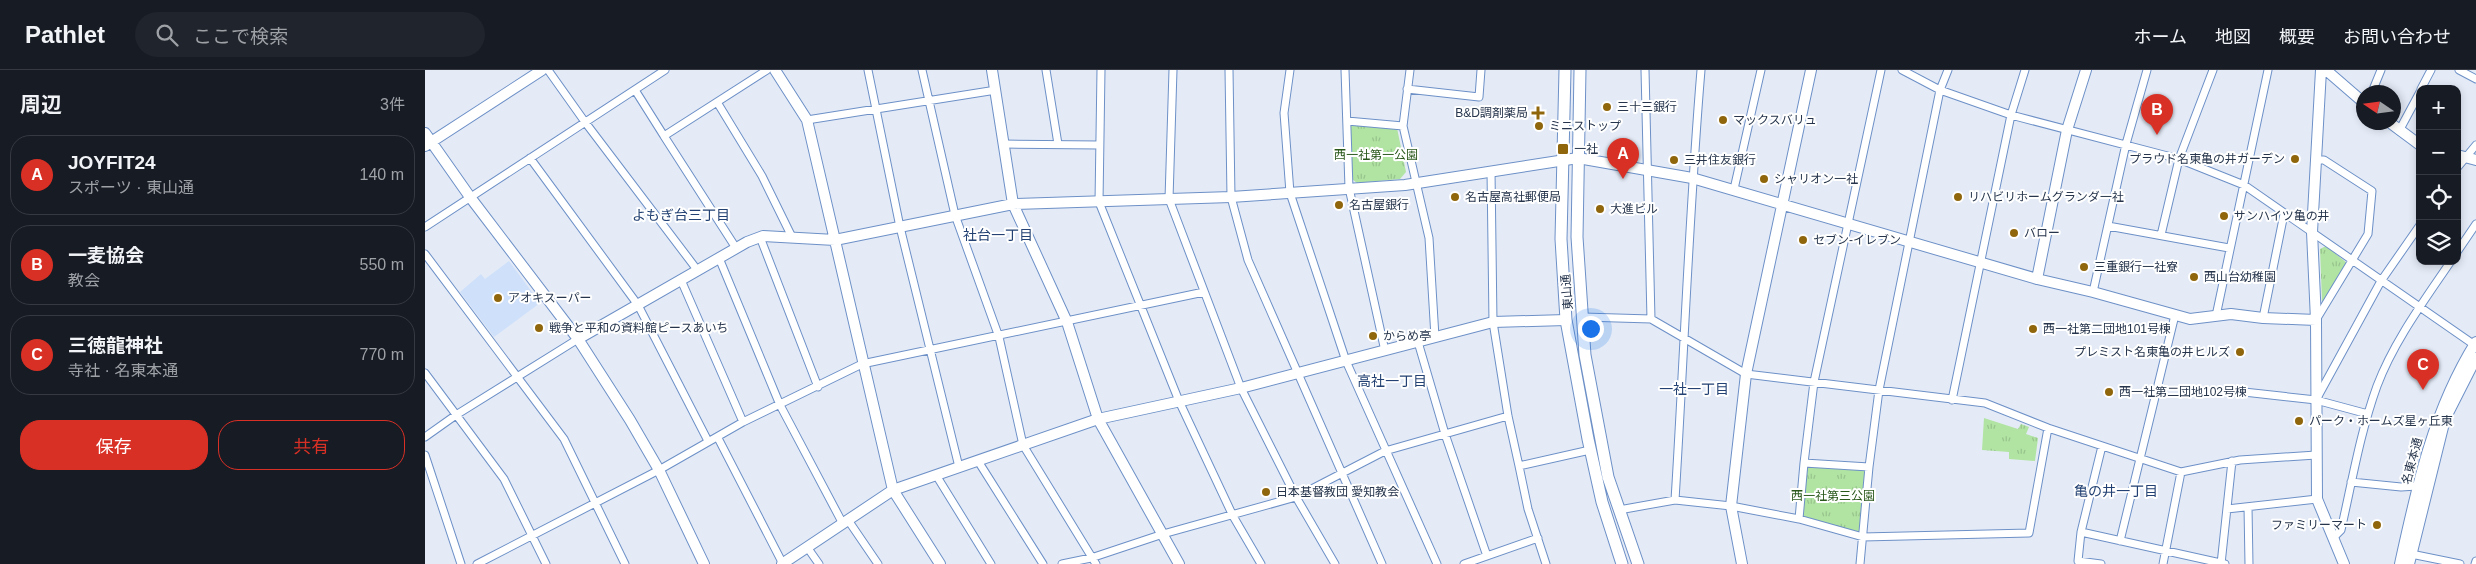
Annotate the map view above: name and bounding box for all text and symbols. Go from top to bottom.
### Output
search box [135,12,485,57]
text: Pathlet [25,21,105,48]
icon: search [153,21,181,49]
text: ここで検索 [193,26,288,47]
text: ホーム [2134,27,2187,47]
text: 地図 [2215,27,2251,47]
text: 概要 [2279,27,2315,47]
text: お問い合わせ [2343,27,2451,47]
north arrow [2356,85,2401,130]
map controls [2416,85,2461,265]
button: + [2416,85,2461,130]
text: 周辺 [20,93,62,116]
pin: B [2141,94,2173,135]
text: 3件 [380,96,405,113]
place label: 三十三銀行 [1617,100,1677,114]
marker: 三十三銀行 [1601,101,1613,113]
place label: B&D調剤薬局 [1455,106,1528,120]
marker: B&D調剤薬局 [1532,107,1544,119]
place label: マックスバリュ [1733,113,1817,127]
marker: マックスバリュ [1717,114,1729,126]
place label: ミニストップ [1549,119,1621,133]
marker: ミニストップ [1533,120,1545,132]
button: − [2416,130,2461,175]
pin: A [1607,138,1639,179]
marker: 一社 [1556,142,1570,156]
place label: 一社 [1574,142,1598,156]
park label: 西一社第一公園 [1334,148,1418,162]
text: JOYFIT24 [68,152,156,173]
place label: プラウド名東亀の井ガーデン [2129,152,2285,166]
place label: 三井住友銀行 [1684,153,1756,167]
marker: プラウド名東亀の井ガーデン [2289,153,2301,165]
marker: 三井住友銀行 [1668,154,1680,166]
text: A [31,166,43,183]
text: 140 m [360,166,404,183]
place label: シャリオン一社 [1774,172,1858,186]
marker: シャリオン一社 [1758,173,1770,185]
button: locate [2416,175,2461,220]
text: スポーツ · 東山通 [68,179,194,196]
place label: 名古屋高社郵便局 [1465,190,1561,204]
place label: リハビリホームグランダ一社 [1968,190,2124,204]
marker: 名古屋高社郵便局 [1449,191,1461,203]
marker: リハビリホームグランダ一社 [1952,191,1964,203]
place label: 名古屋銀行 [1349,198,1409,212]
marker: 名古屋銀行 [1333,199,1345,211]
place label: 大進ビル [1610,202,1658,216]
marker: 大進ビル [1594,203,1606,215]
district label: よもぎ台三丁目 [632,207,730,223]
place label: サンハイツ亀の井 [2234,209,2330,223]
marker: サンハイツ亀の井 [2218,210,2230,222]
button: layers [2416,220,2461,265]
place label: バロー [2024,226,2060,240]
district label: 社台一丁目 [963,227,1033,243]
marker: バロー [2008,227,2020,239]
place label: セブン-イレブン [1813,233,1901,247]
marker: セブン-イレブン [1797,234,1809,246]
text: 一麦協会 [68,245,144,266]
text: B [31,256,43,273]
text: 550 m [360,256,404,273]
place label: 三重銀行一社寮 [2094,260,2178,274]
marker: 三重銀行一社寮 [2078,261,2090,273]
place label: 西山台幼稚園 [2204,270,2276,284]
marker: 西山台幼稚園 [2188,271,2200,283]
text: 教会 [68,272,100,289]
street label: 東山通 [1558,273,1576,311]
place label: アオキスーパー [508,291,592,305]
marker: アオキスーパー [492,292,504,304]
your location [1578,316,1604,342]
place label: 戦争と平和の資料館ピースあいち [549,321,728,335]
marker: 戦争と平和の資料館ピースあいち [533,322,545,334]
place label: 西一社第二団地101号棟 [2043,322,2171,336]
marker: 西一社第二団地101号棟 [2027,323,2039,335]
place label: からめ亭 [1383,329,1431,343]
marker: からめ亭 [1367,330,1379,342]
text: 三徳龍神社 [68,335,163,356]
place label: プレミスト名東亀の井ヒルズ [2074,345,2230,359]
text: C [31,346,43,363]
text: 770 m [360,346,404,363]
marker: プレミスト名東亀の井ヒルズ [2234,346,2246,358]
pin: C [2407,349,2439,390]
text: 寺社 · 名東本通 [68,362,178,379]
district label: 高社一丁目 [1357,373,1427,389]
district label: 一社一丁目 [1659,381,1729,397]
place label: 西一社第二団地102号棟 [2119,385,2247,399]
marker: 西一社第二団地102号棟 [2103,386,2115,398]
place label: パーク・ホームズ星ヶ丘東 [2309,414,2452,428]
marker: パーク・ホームズ星ヶ丘東 [2293,415,2305,427]
button: 保存 [20,420,208,470]
button: 共有 [218,420,405,470]
street label: 名東本通 [2399,436,2425,486]
district label: 亀の井一丁目 [2074,483,2158,499]
place label: 日本基督教団 愛知教会 [1276,485,1399,499]
marker: 日本基督教団 愛知教会 [1260,486,1272,498]
park label: 西一社第三公園 [1791,489,1875,503]
place label: ファミリーマート [2271,518,2367,532]
marker: ファミリーマート [2371,519,2383,531]

